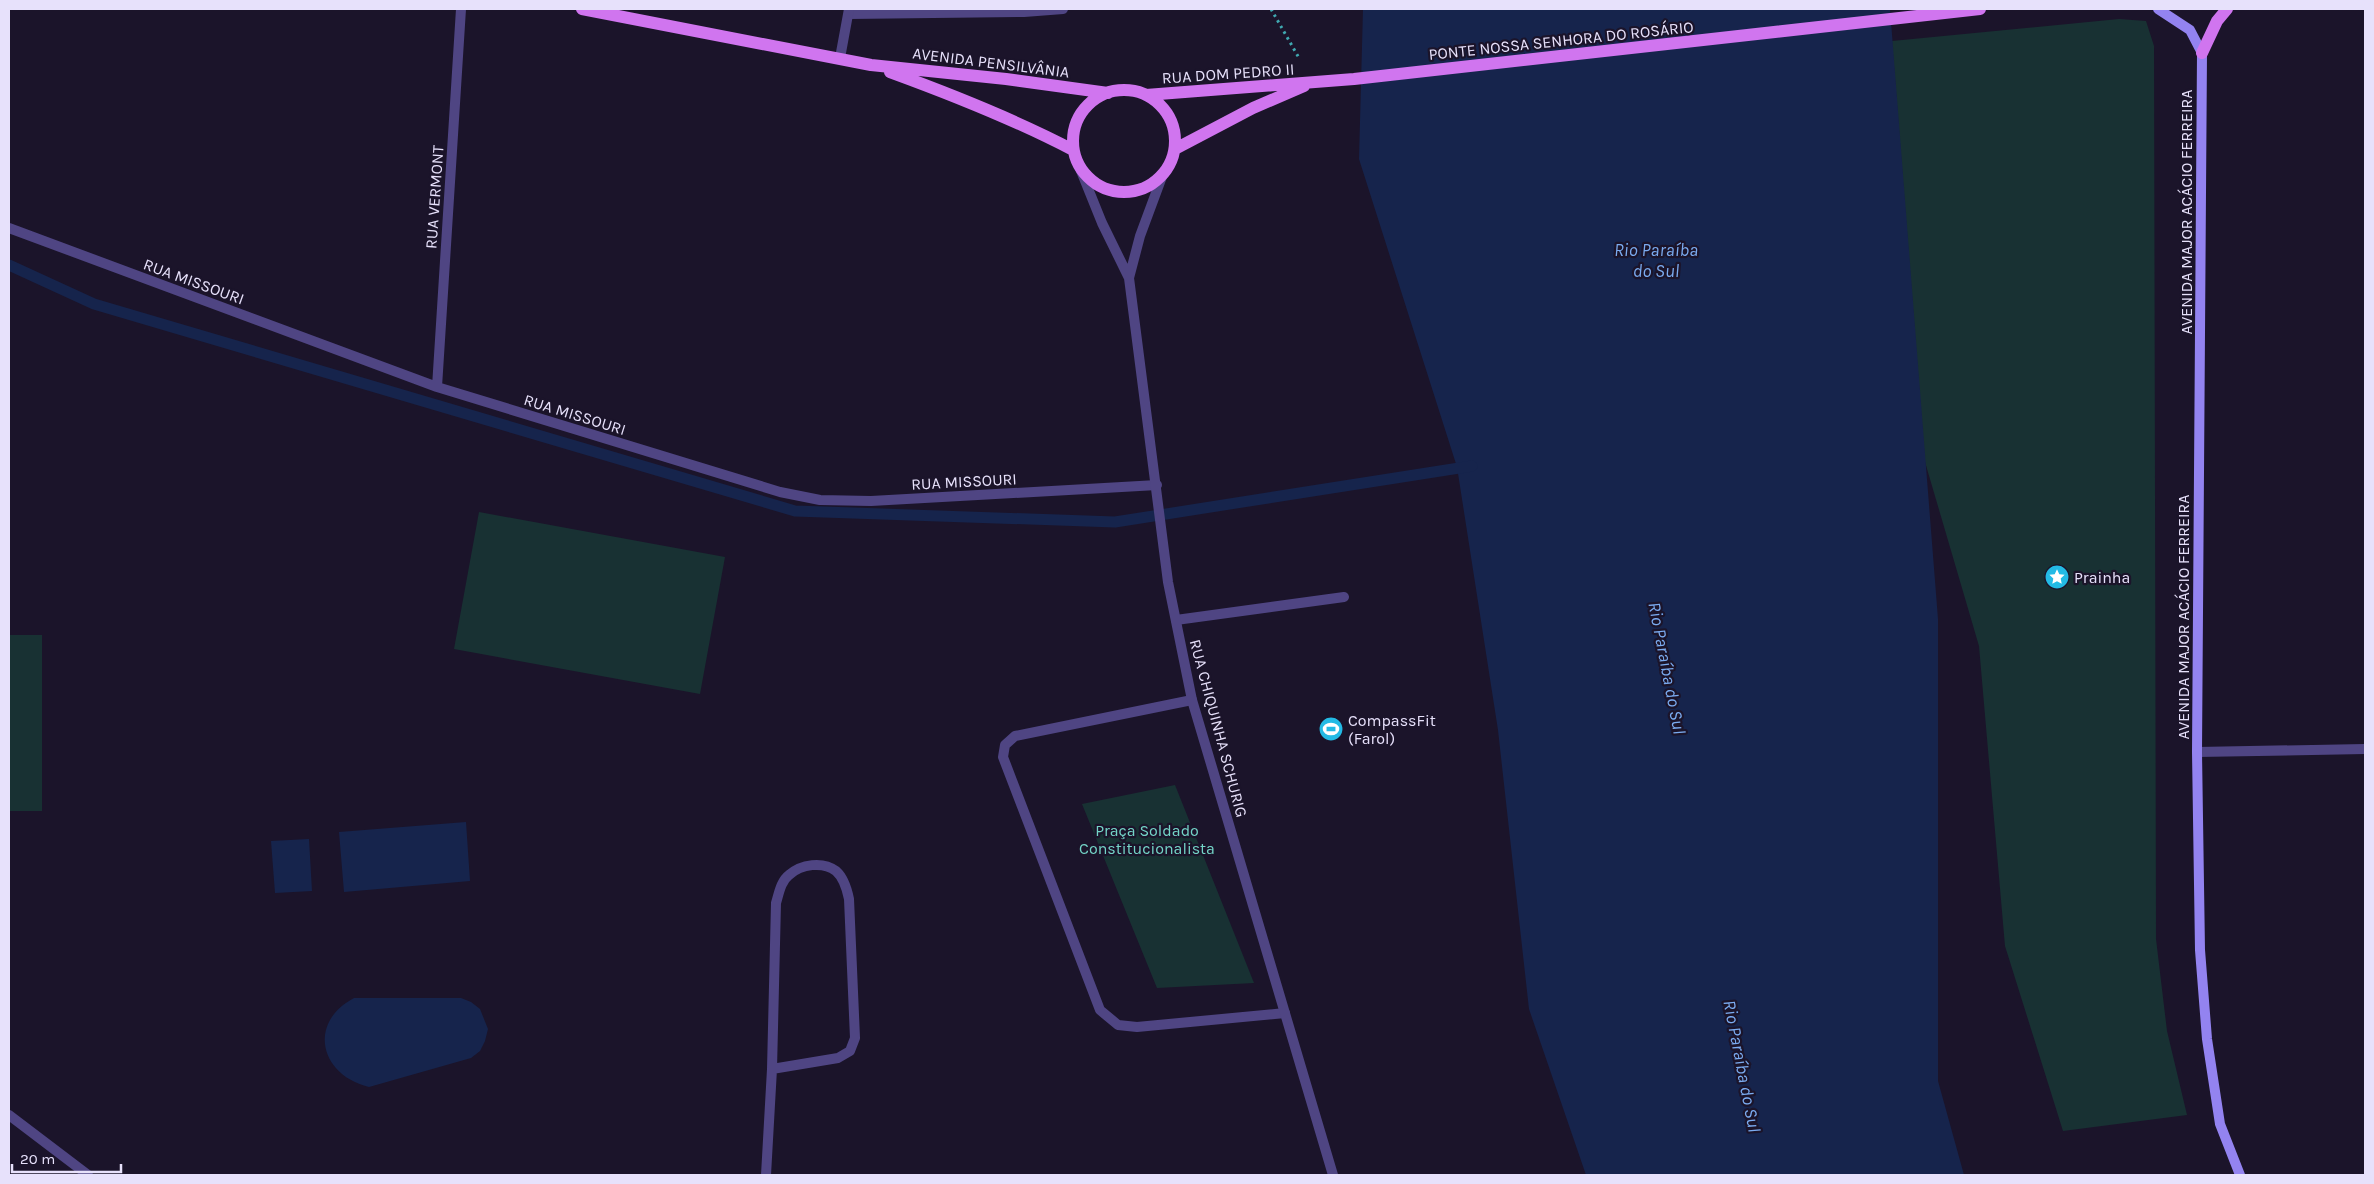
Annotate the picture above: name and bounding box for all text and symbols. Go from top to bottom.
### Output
street label: PONTE NOSSA SENHORA DO ROSÁRIO [1428,17,1694,64]
street label: AVENIDA PENSILVÂNIA [912,43,1070,82]
street label: RUA DOM PEDRO II [1161,59,1295,88]
street label: AVENIDA MAJOR ACÁCIO FERREIRA [2177,90,2196,334]
street label: RUA VERMONT [421,145,448,250]
water label: Rio Paraíba do Sul [1614,239,1698,282]
street label: RUA MISSOURI [141,254,247,308]
street label: RUA MISSOURI [522,390,628,439]
street label: RUA MISSOURI [911,469,1017,494]
street label: AVENIDA MAJOR ACÁCIO FERREIRA [2174,495,2193,739]
place icon: Prainha [2044,564,2070,590]
place label: Prainha [2074,568,2130,587]
water label: Rio Paraíba do Sul [1643,600,1691,737]
street label: RUA CHIQUINHA SCHURIG [1186,637,1251,819]
place label: CompassFit (Farol) [1348,711,1436,748]
sports icon: CompassFit (Farol) [1318,716,1344,742]
park label: Praça Soldado Constitucionalista [1079,821,1215,858]
water label: Rio Paraíba do Sul [1718,998,1766,1135]
scale bar [12,1142,121,1174]
text: 20 m [20,1150,55,1168]

